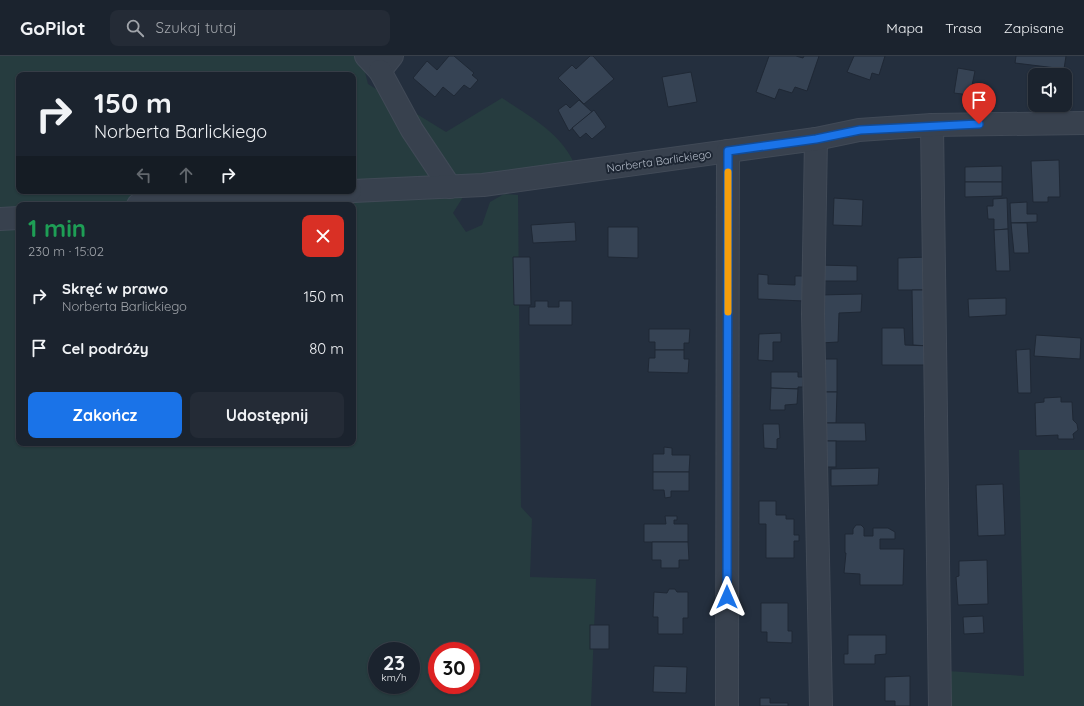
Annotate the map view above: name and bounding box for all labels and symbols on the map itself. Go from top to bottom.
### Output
pin [962,83,996,124]
street label: Norberta Barlickiego [606,147,713,175]
position arrow [706,576,748,618]
speed limit sign: 30 [428,642,480,694]

